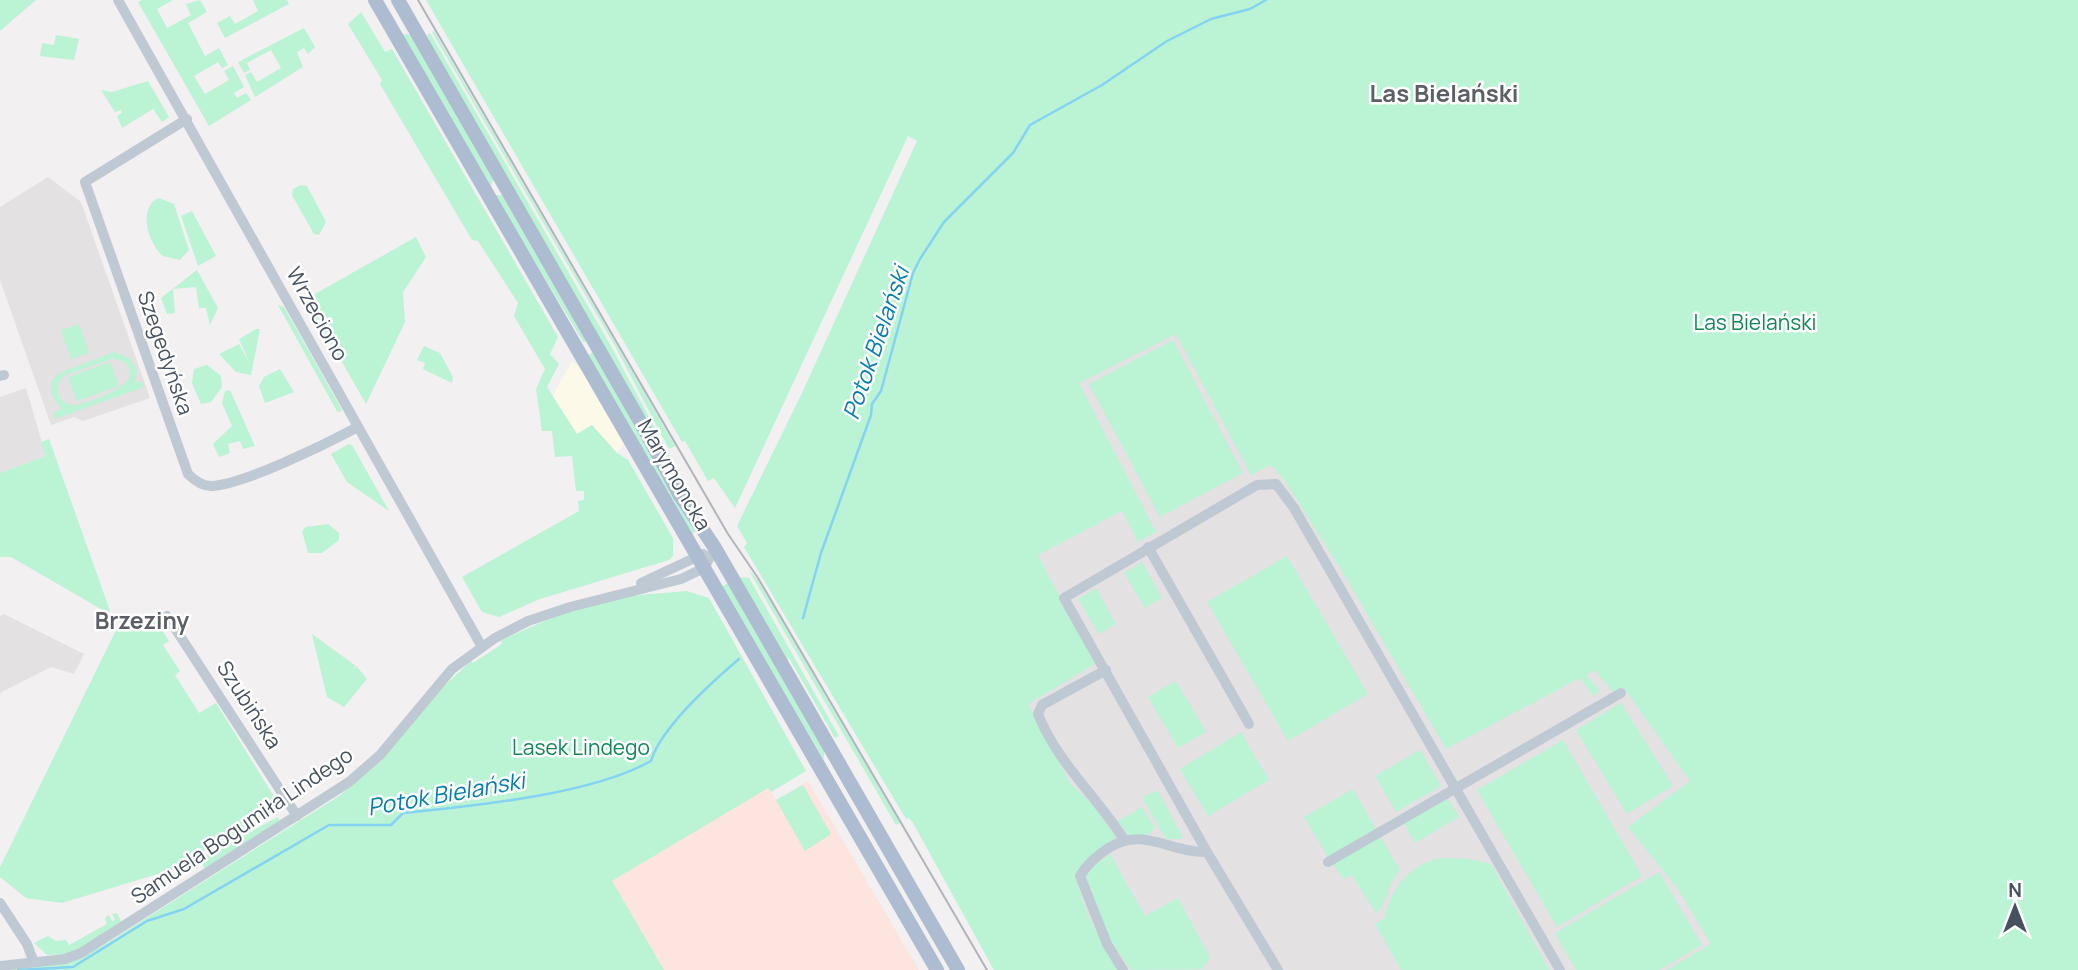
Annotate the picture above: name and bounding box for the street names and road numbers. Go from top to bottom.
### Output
street label: Wrzeciono [281,262,355,365]
street label: Szegedyńska [132,287,200,418]
street label: Marymoncka [632,414,718,535]
street label: Szubińska [211,655,289,754]
street label: Samuela Bogumiła Lindego [125,740,358,910]

